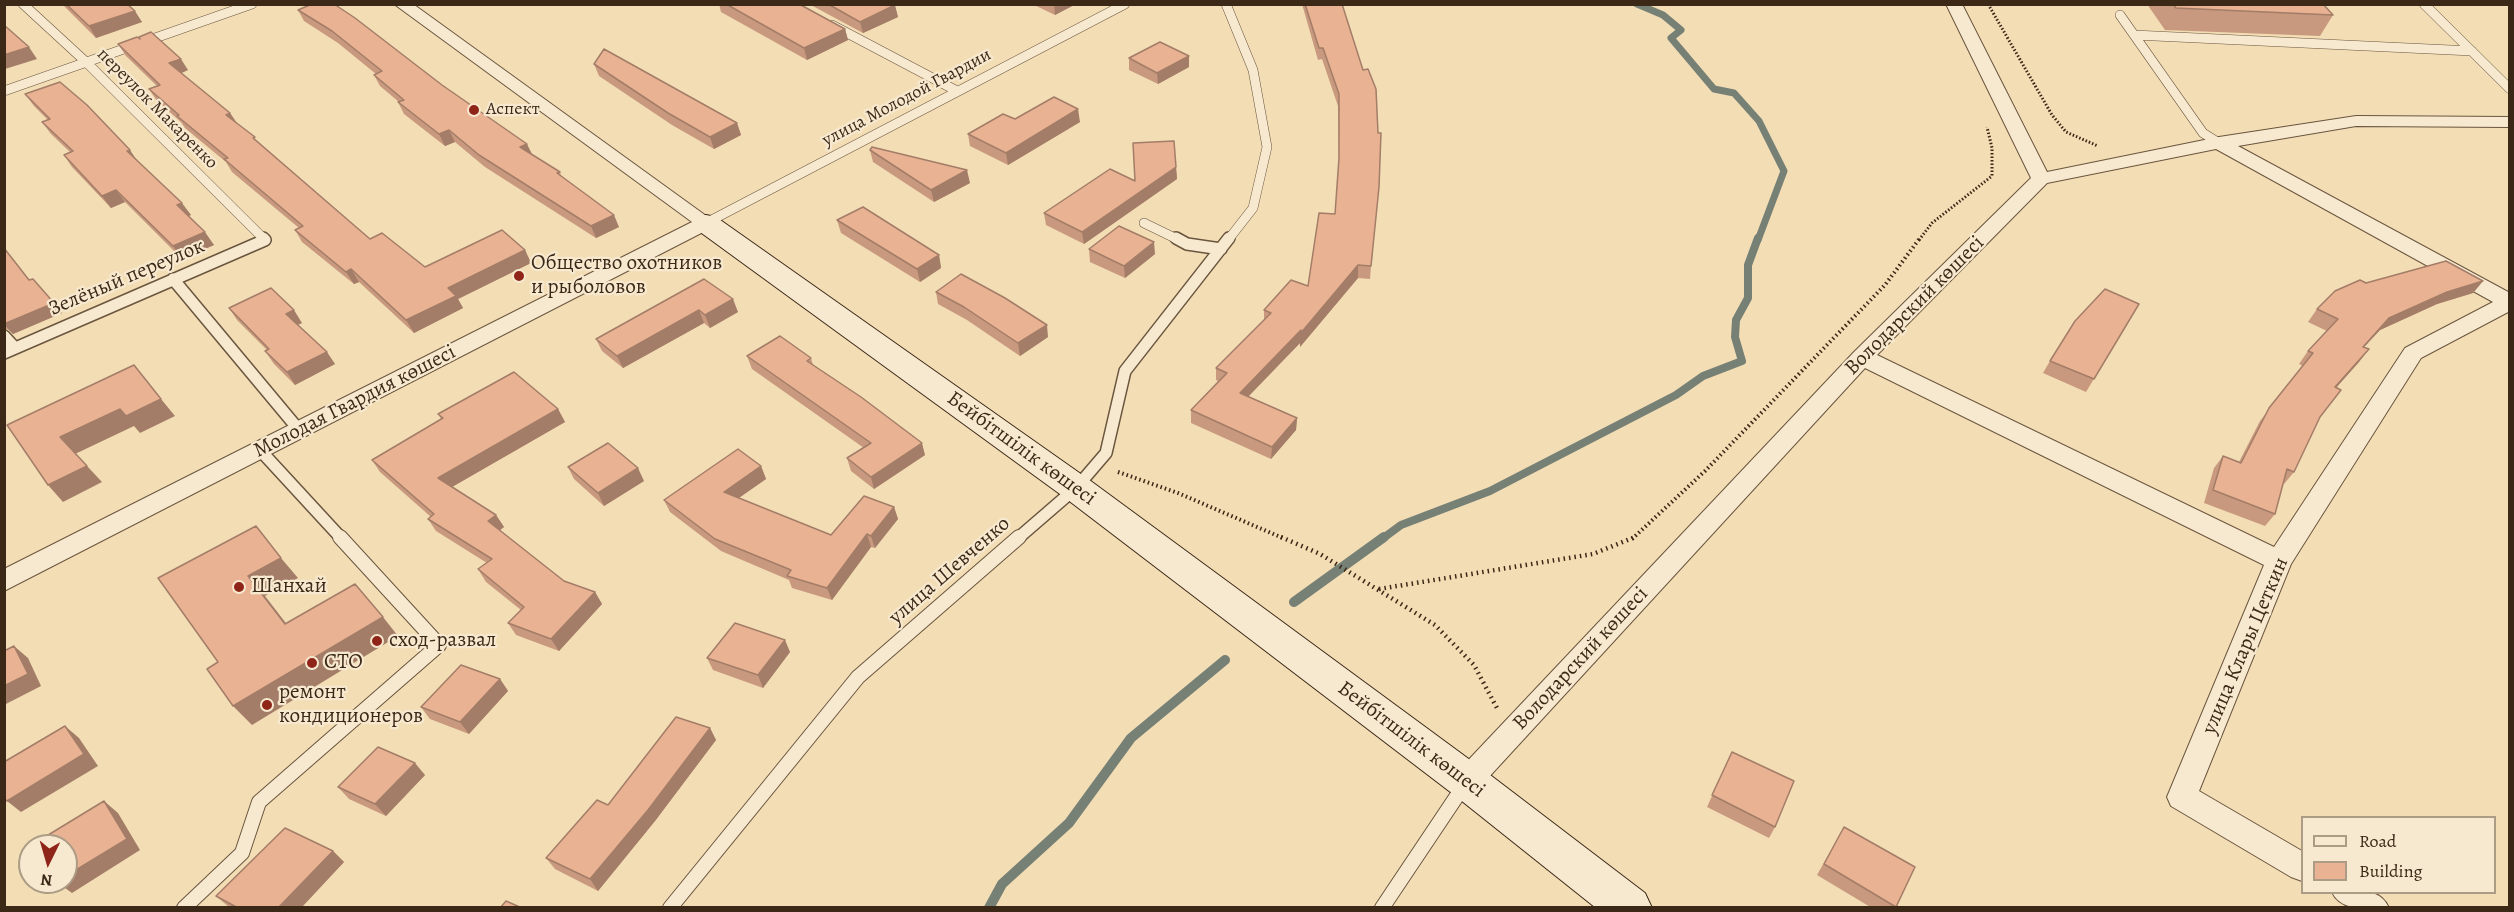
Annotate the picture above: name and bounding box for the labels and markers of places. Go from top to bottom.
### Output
place label: Аспект [486,99,540,121]
marker: Аспект [467,103,481,117]
place label: Общество охотников и рыболовов [531,251,722,301]
marker: Общество охотников и рыболовов [512,269,526,283]
place label: Шанхай [251,574,327,600]
marker: Шанхай [232,580,246,594]
place label: сход-развал [389,628,496,654]
marker: сход-развал [370,634,384,648]
place label: СТО [324,650,363,676]
marker: СТО [305,656,319,670]
place label: ремонт кондиционеров [279,680,423,730]
marker: ремонт кондиционеров [260,698,274,712]

